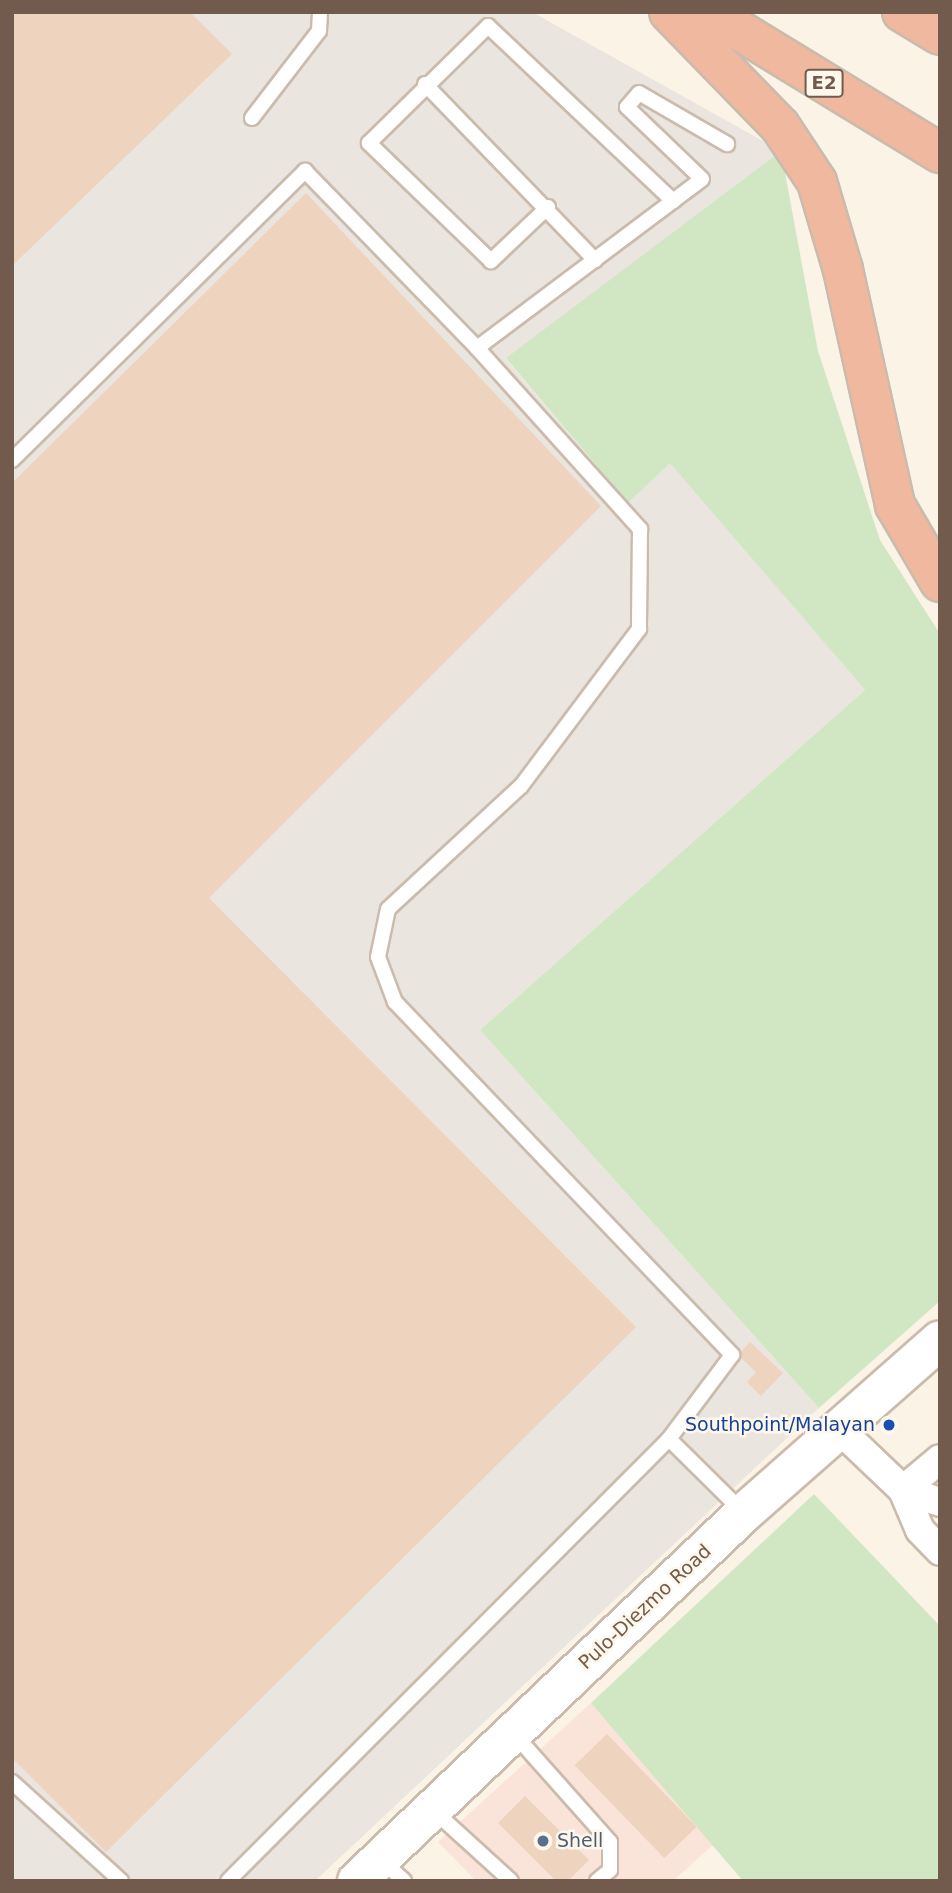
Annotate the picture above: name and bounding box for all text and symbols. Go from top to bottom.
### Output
road number: E2 [803,68,845,98]
place label: Southpoint/Malayan [685,1414,875,1436]
marker: Southpoint/Malayan [881,1417,897,1433]
street label: Pulo-Diezmo Road [574,1540,716,1674]
place label: Shell [557,1830,603,1852]
marker: Shell [535,1833,551,1849]

